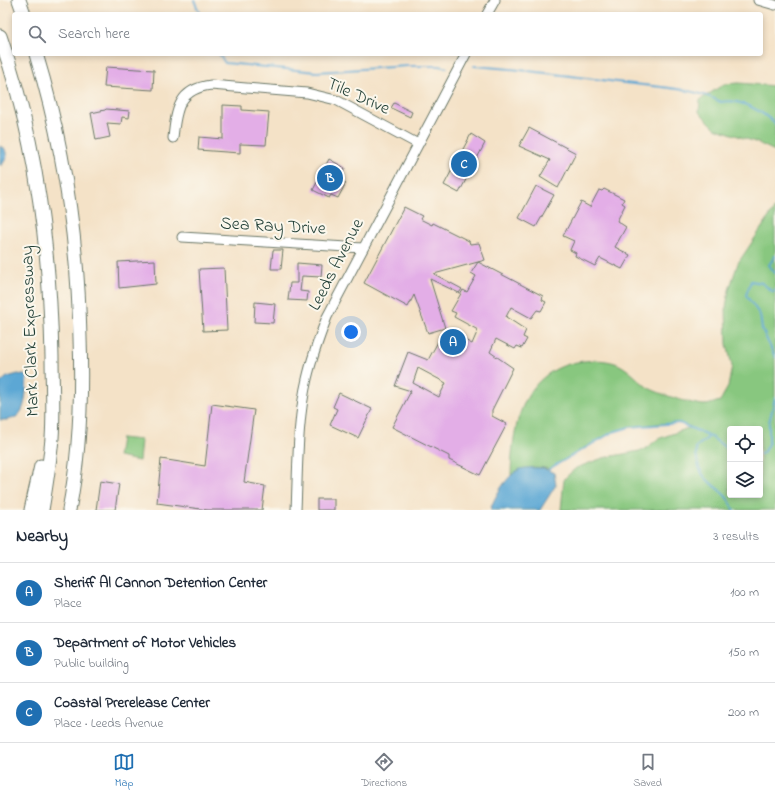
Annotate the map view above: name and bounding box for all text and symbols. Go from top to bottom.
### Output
search box [12,12,763,56]
icon: search [26,23,48,45]
text: Search here [58,23,130,45]
street label: Tile Drive [322,72,395,123]
pin: C [451,149,477,179]
pin: B [317,163,343,193]
street label: Sea Ray Drive [220,211,327,243]
street label: Leeds Avenue [303,214,372,316]
street label: Mark Clark Expressway [15,245,47,417]
your location [341,322,361,342]
pin: A [440,327,466,357]
map controls [727,426,763,498]
button: locate [727,426,763,462]
button: layers [727,462,763,498]
text: Nearby [16,524,68,549]
text: 3 results [713,527,759,546]
text: Sheriff Al Cannon Detention Center [54,572,267,594]
text: A [25,583,33,602]
text: 100 m [730,583,759,602]
text: Place [54,594,82,613]
text: Department of Motor Vehicles [54,632,236,654]
text: B [25,643,33,662]
text: 150 m [728,643,759,662]
text: Public building [54,654,129,673]
text: Coastal Prerelease Center [54,692,210,714]
text: C [25,703,33,722]
text: 200 m [728,703,759,722]
text: Place · Leeds Avenue [54,714,163,733]
tab: Map [113,751,135,791]
tab: Directions [361,751,407,791]
tab: Saved [633,751,662,791]

